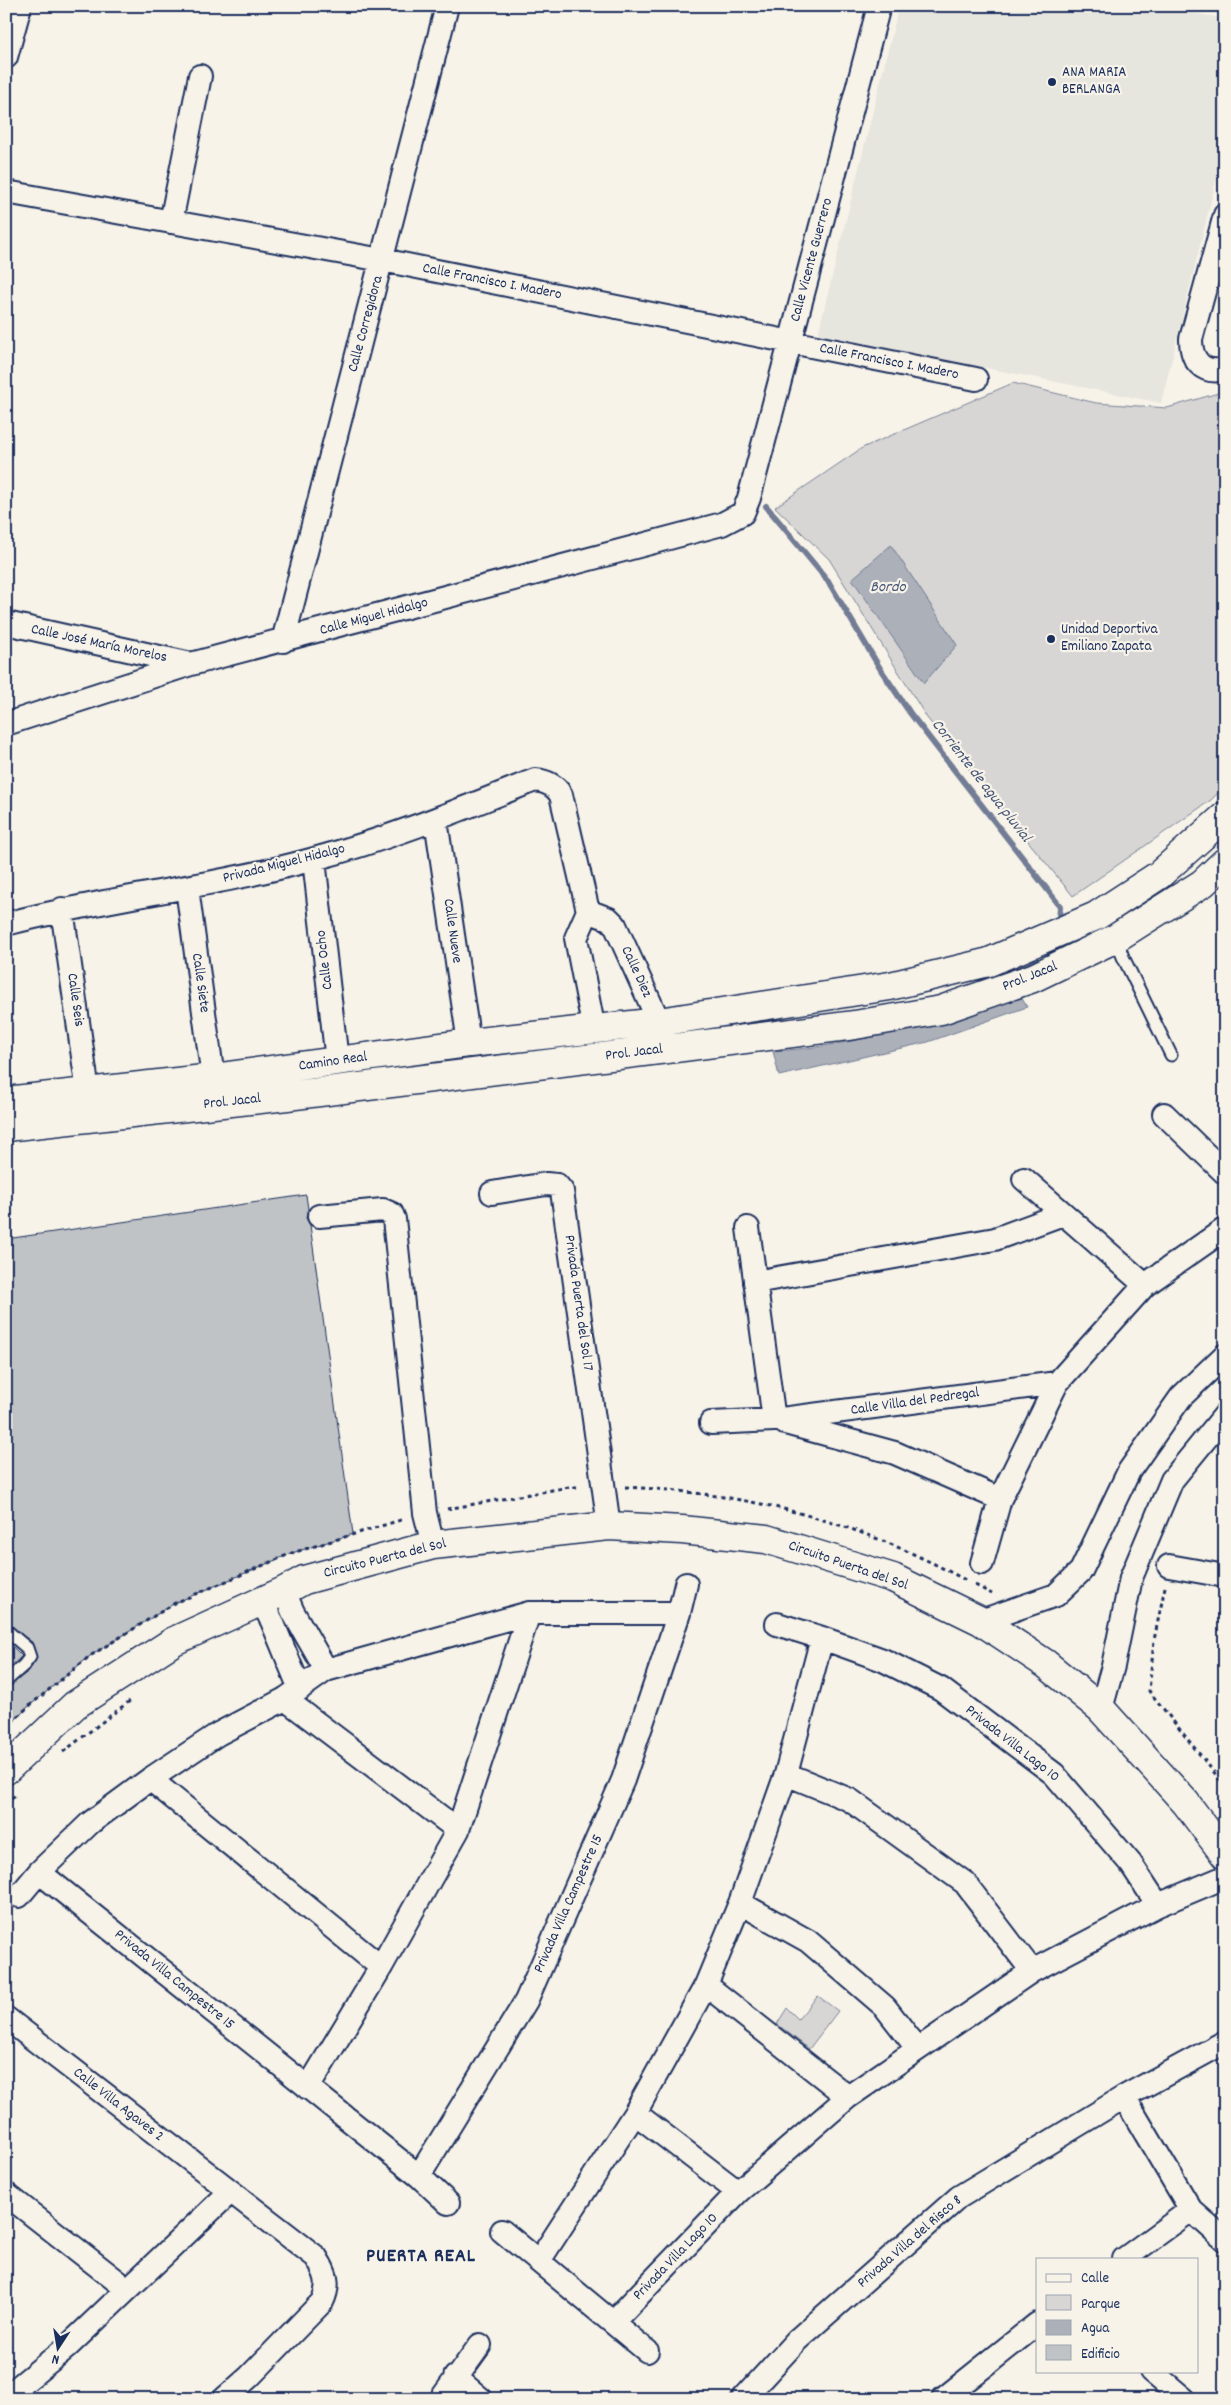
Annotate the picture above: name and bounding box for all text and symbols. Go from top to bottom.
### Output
place label: ANA MARIA BERLANGA [1062,62,1126,101]
marker: ANA MARIA BERLANGA [1046,76,1058,88]
street label: Calle Vicente Guerrero [785,195,839,324]
street label: Calle Francisco I. Madero [421,258,564,306]
street label: Calle Corregidora [343,272,390,375]
street label: Calle Francisco I. Madero [818,338,961,386]
water label: Bordo [870,576,907,599]
street label: Calle Miguel Hidalgo [317,592,431,642]
street label: Calle José María Morelos [29,619,169,669]
place label: Unidad Deportiva Emiliano Zapata [1061,619,1158,658]
marker: Unidad Deportiva Emiliano Zapata [1045,633,1057,645]
water label: Corriente de agua pluvial [926,715,1037,848]
street label: Privada Miguel Hidalgo [220,838,348,890]
street label: Calle Nueve [437,897,467,965]
street label: Calle Ocho [310,929,340,991]
street label: Calle Diez [615,943,658,1002]
street label: Calle Siete [185,952,215,1014]
street label: Prol. Jacal [999,956,1061,998]
street label: Calle Seis [60,972,90,1028]
street label: Prol. Jacal [604,1039,664,1067]
street label: Camino Real [297,1046,369,1078]
street label: Prol. Jacal [202,1088,262,1116]
street label: Privada Puerta del Sol 17 [558,1233,598,1373]
street label: Calle Villa del Pedregal [849,1382,981,1422]
street label: Circuito Puerta del Sol [321,1533,449,1585]
street label: Circuito Puerta del Sol [785,1535,911,1597]
street label: Privada Villa Lago 10 [960,1700,1064,1788]
street label: Privada Villa Campestre 15 [529,1831,609,1977]
street label: Privada Villa Campestre 15 [109,1924,239,2036]
street label: Calle Villa Agaves 2 [68,2062,168,2148]
street label: Privada Villa del Risco 8 [853,2190,967,2294]
street label: Privada Villa Lago 10 [628,2208,724,2306]
district label: PUERTA REAL [366,2243,476,2271]
legend [1036,2258,1198,2372]
text: Calle [1081,2268,1110,2290]
text: Parque [1081,2294,1121,2316]
text: Agua [1081,2318,1110,2340]
north arrow [32,2322,82,2372]
text: Edificio [1081,2344,1120,2366]
text: N [50,2348,61,2369]

